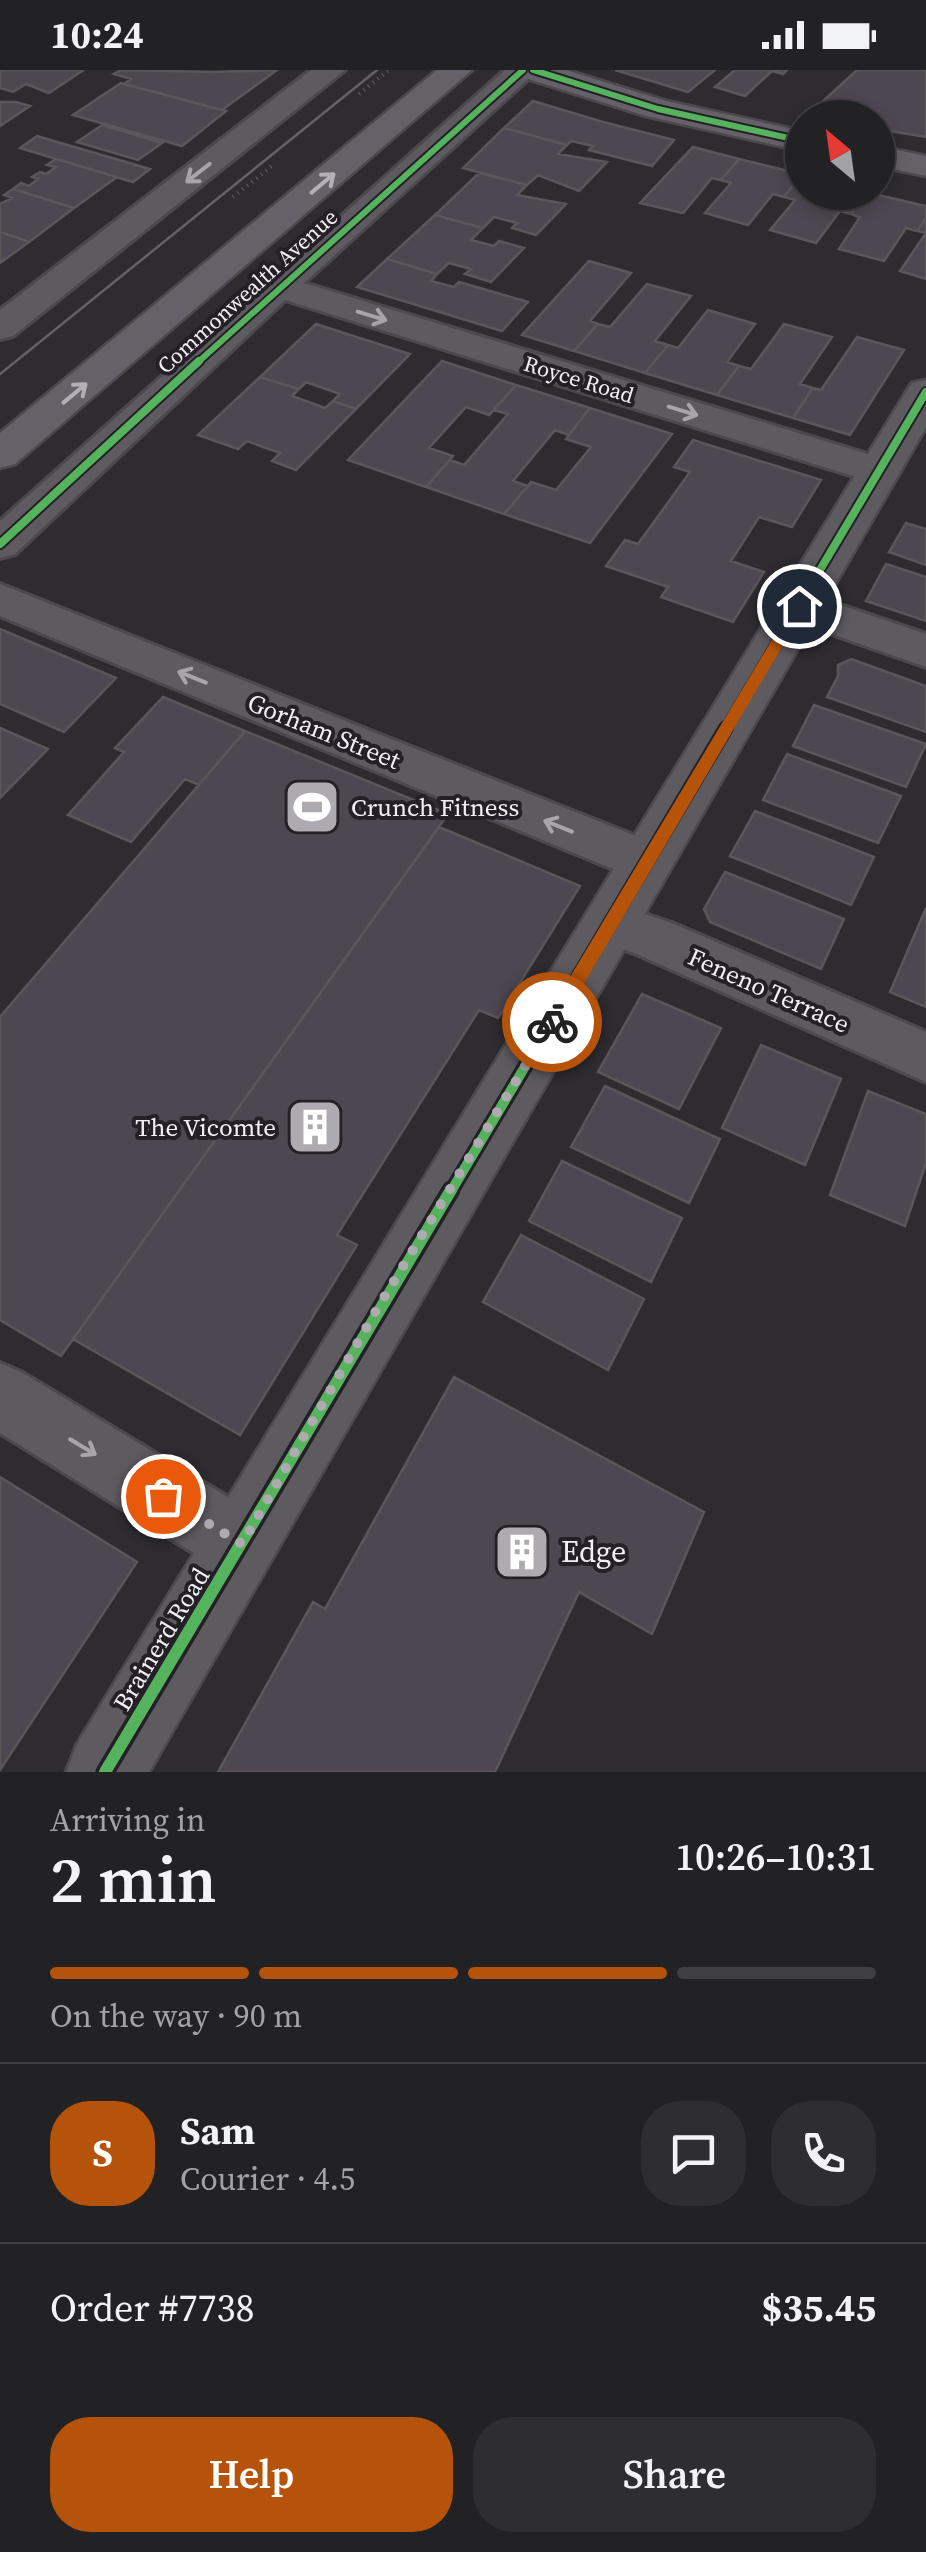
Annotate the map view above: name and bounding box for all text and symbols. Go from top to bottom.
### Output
text: 10:24 [50,9,144,61]
north arrow [785,100,895,210]
map controls [785,100,895,210]
one-way arrow [185,162,212,183]
one-way arrow [310,172,335,195]
street label: Commonwealth Avenue [150,202,344,380]
one-way arrow [356,308,387,326]
street label: Royce Road [520,348,638,410]
one-way arrow [61,382,87,404]
one-way arrow [666,403,698,421]
pin [757,564,842,649]
icon: home [772,579,827,634]
one-way arrow [177,667,208,685]
street label: Gorham Street [243,685,406,777]
sports icon: Crunch Fitness [282,777,342,837]
place label: Crunch Fitness [351,790,519,824]
one-way arrow [543,815,574,833]
street label: Feneno Terrace [683,939,855,1041]
courier [502,972,602,1072]
icon: bike [525,995,580,1050]
building icon: The Vicomte [285,1097,345,1157]
place label: The Vicomte [135,1110,276,1144]
one-way arrow [68,1437,97,1457]
pin [121,1454,206,1539]
icon: bag [136,1469,191,1524]
building icon: Edge [492,1522,552,1582]
place label: Edge [561,1531,626,1572]
street label: Brainerd Road [105,1561,217,1717]
text: Arriving in [50,1798,205,1842]
text: 10:26–10:31 [675,1831,876,1883]
text: 2 min [50,1835,217,1924]
text: On the way · 90 m [50,1994,302,2038]
button: chat [641,2101,746,2206]
button: phone [771,2101,876,2206]
text: Sam [180,2105,255,2157]
text: S [92,2127,113,2179]
text: Courier · 4.5 [180,2157,355,2201]
text: Order #7738 [50,2282,254,2334]
text: $35.45 [762,2282,876,2334]
button: Help [50,2417,453,2532]
button: Share [473,2417,876,2532]

